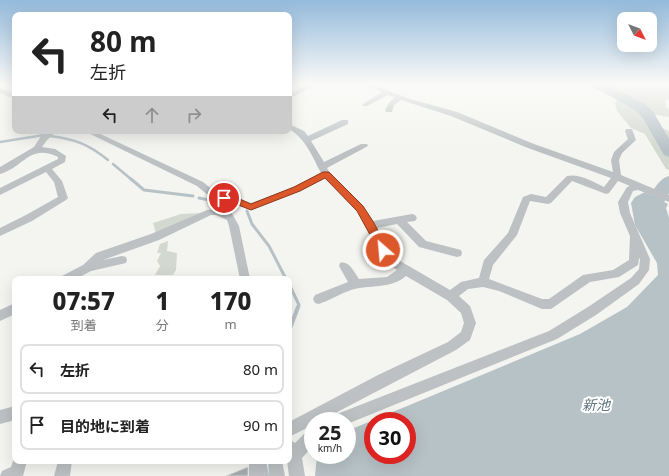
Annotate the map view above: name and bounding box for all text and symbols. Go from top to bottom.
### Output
north arrow [617,12,657,52]
map controls [617,12,657,52]
text: 80 m [90,22,157,60]
icon: left [24,28,76,80]
text: 左折 [90,60,126,84]
icon: left [99,104,121,126]
icon: ahead [141,104,163,126]
icon: right [183,104,205,126]
pin [207,181,241,215]
icon: arrive [213,187,235,209]
position arrow [362,229,404,271]
text: 07:57 [53,284,115,317]
text: 1 [155,284,169,317]
text: 170 [210,284,251,317]
text: m [225,315,237,333]
text: 到着 [71,316,97,334]
text: 分 [156,316,169,334]
icon: left [26,358,48,380]
text: 80 m [243,359,278,379]
text: 左折 [60,360,90,380]
water label: 新池 [582,395,612,414]
speed limit sign: 30 [364,412,416,464]
icon: arrive [26,414,48,436]
text: 90 m [243,415,278,435]
text: 目的地に到着 [60,416,150,436]
text: 25 [319,419,341,446]
text: km/h [318,441,342,455]

